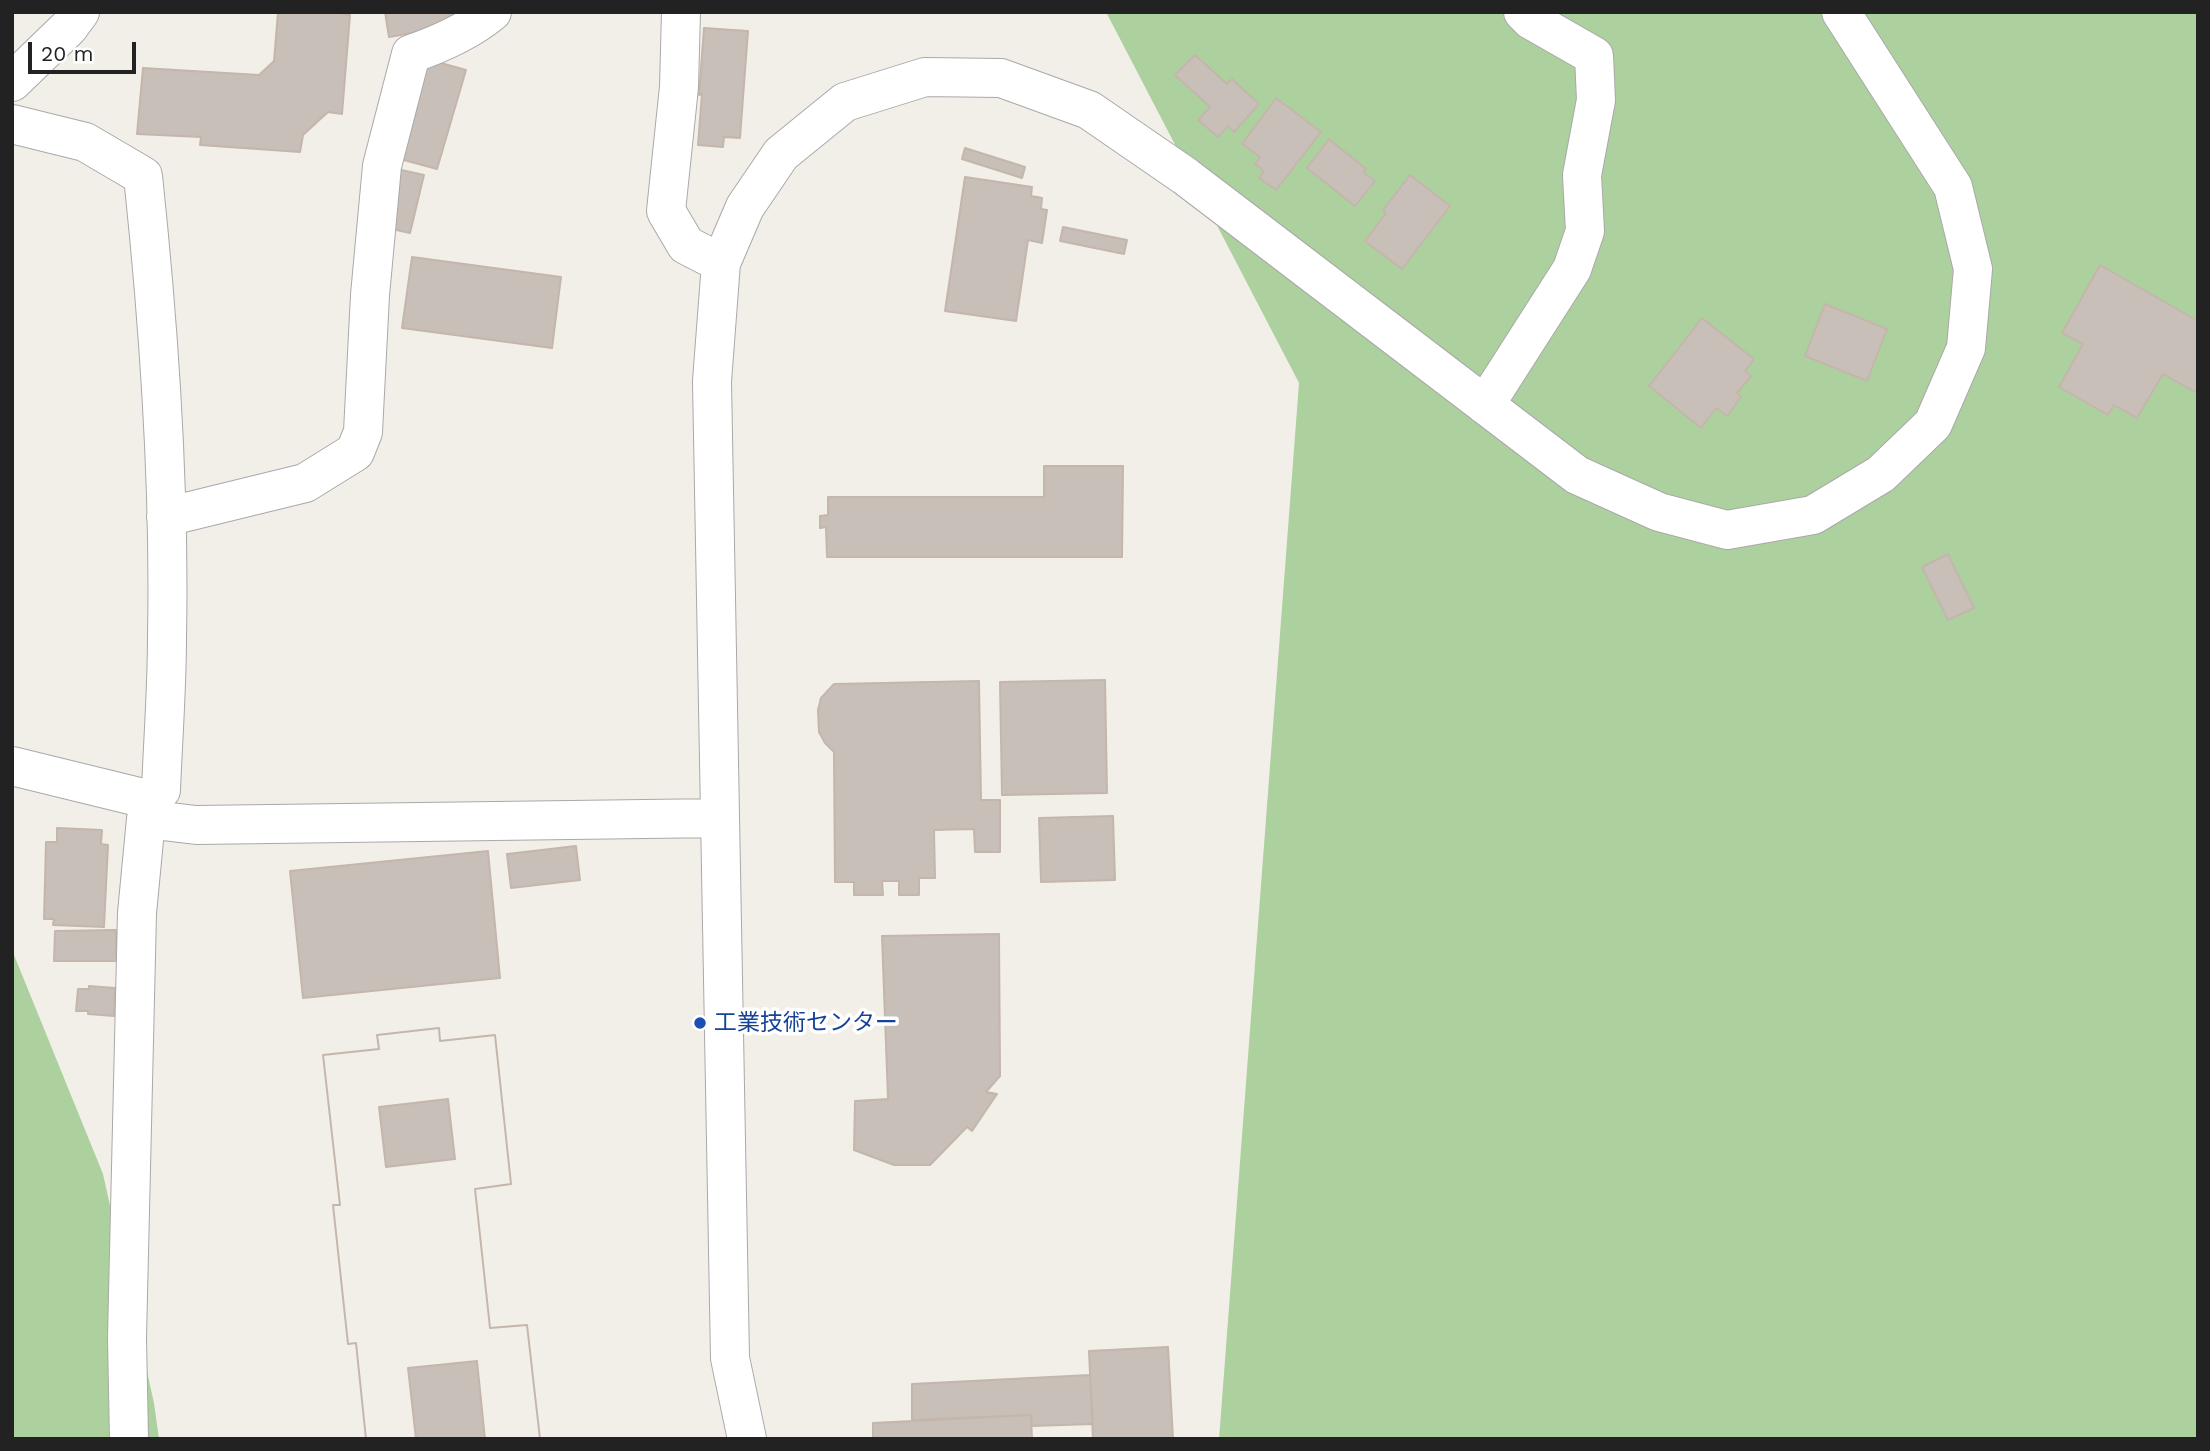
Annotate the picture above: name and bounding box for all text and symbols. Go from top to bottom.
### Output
scale bar [32,28,140,72]
text: 20 m [41,41,93,66]
place label: 工業技術センター [714,1009,898,1037]
marker: 工業技術センター [692,1015,708,1031]

